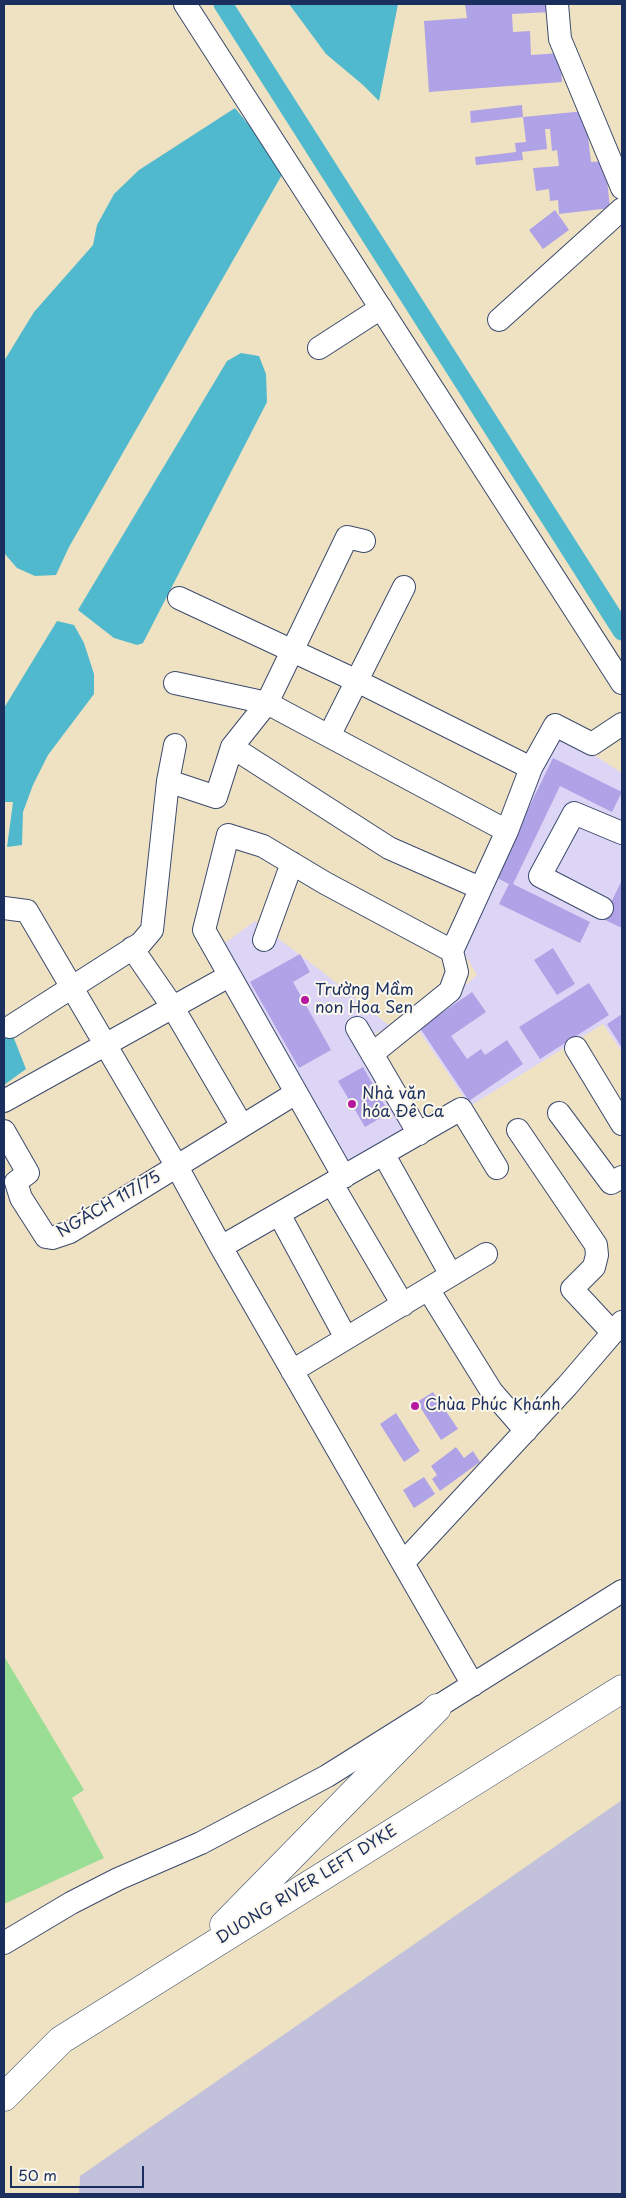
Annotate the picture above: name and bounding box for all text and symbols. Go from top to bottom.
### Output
place label: Trường Mầm non Hoa Sen [315,981,414,1019]
marker: Trường Mầm non Hoa Sen [299,994,311,1006]
place label: Nhà văn hóa Đê Ca [362,1085,444,1123]
marker: Nhà văn hóa Đê Ca [346,1098,358,1110]
street label: NGÁCH 117/75 [54,1168,164,1242]
place label: Chùa Phúc Khánh [425,1396,561,1416]
marker: Chùa Phúc Khánh [409,1400,421,1412]
street label: DUONG RIVER LEFT DYKE [213,1821,401,1949]
scale bar [12,2156,146,2188]
text: 50 m [18,2163,57,2186]

